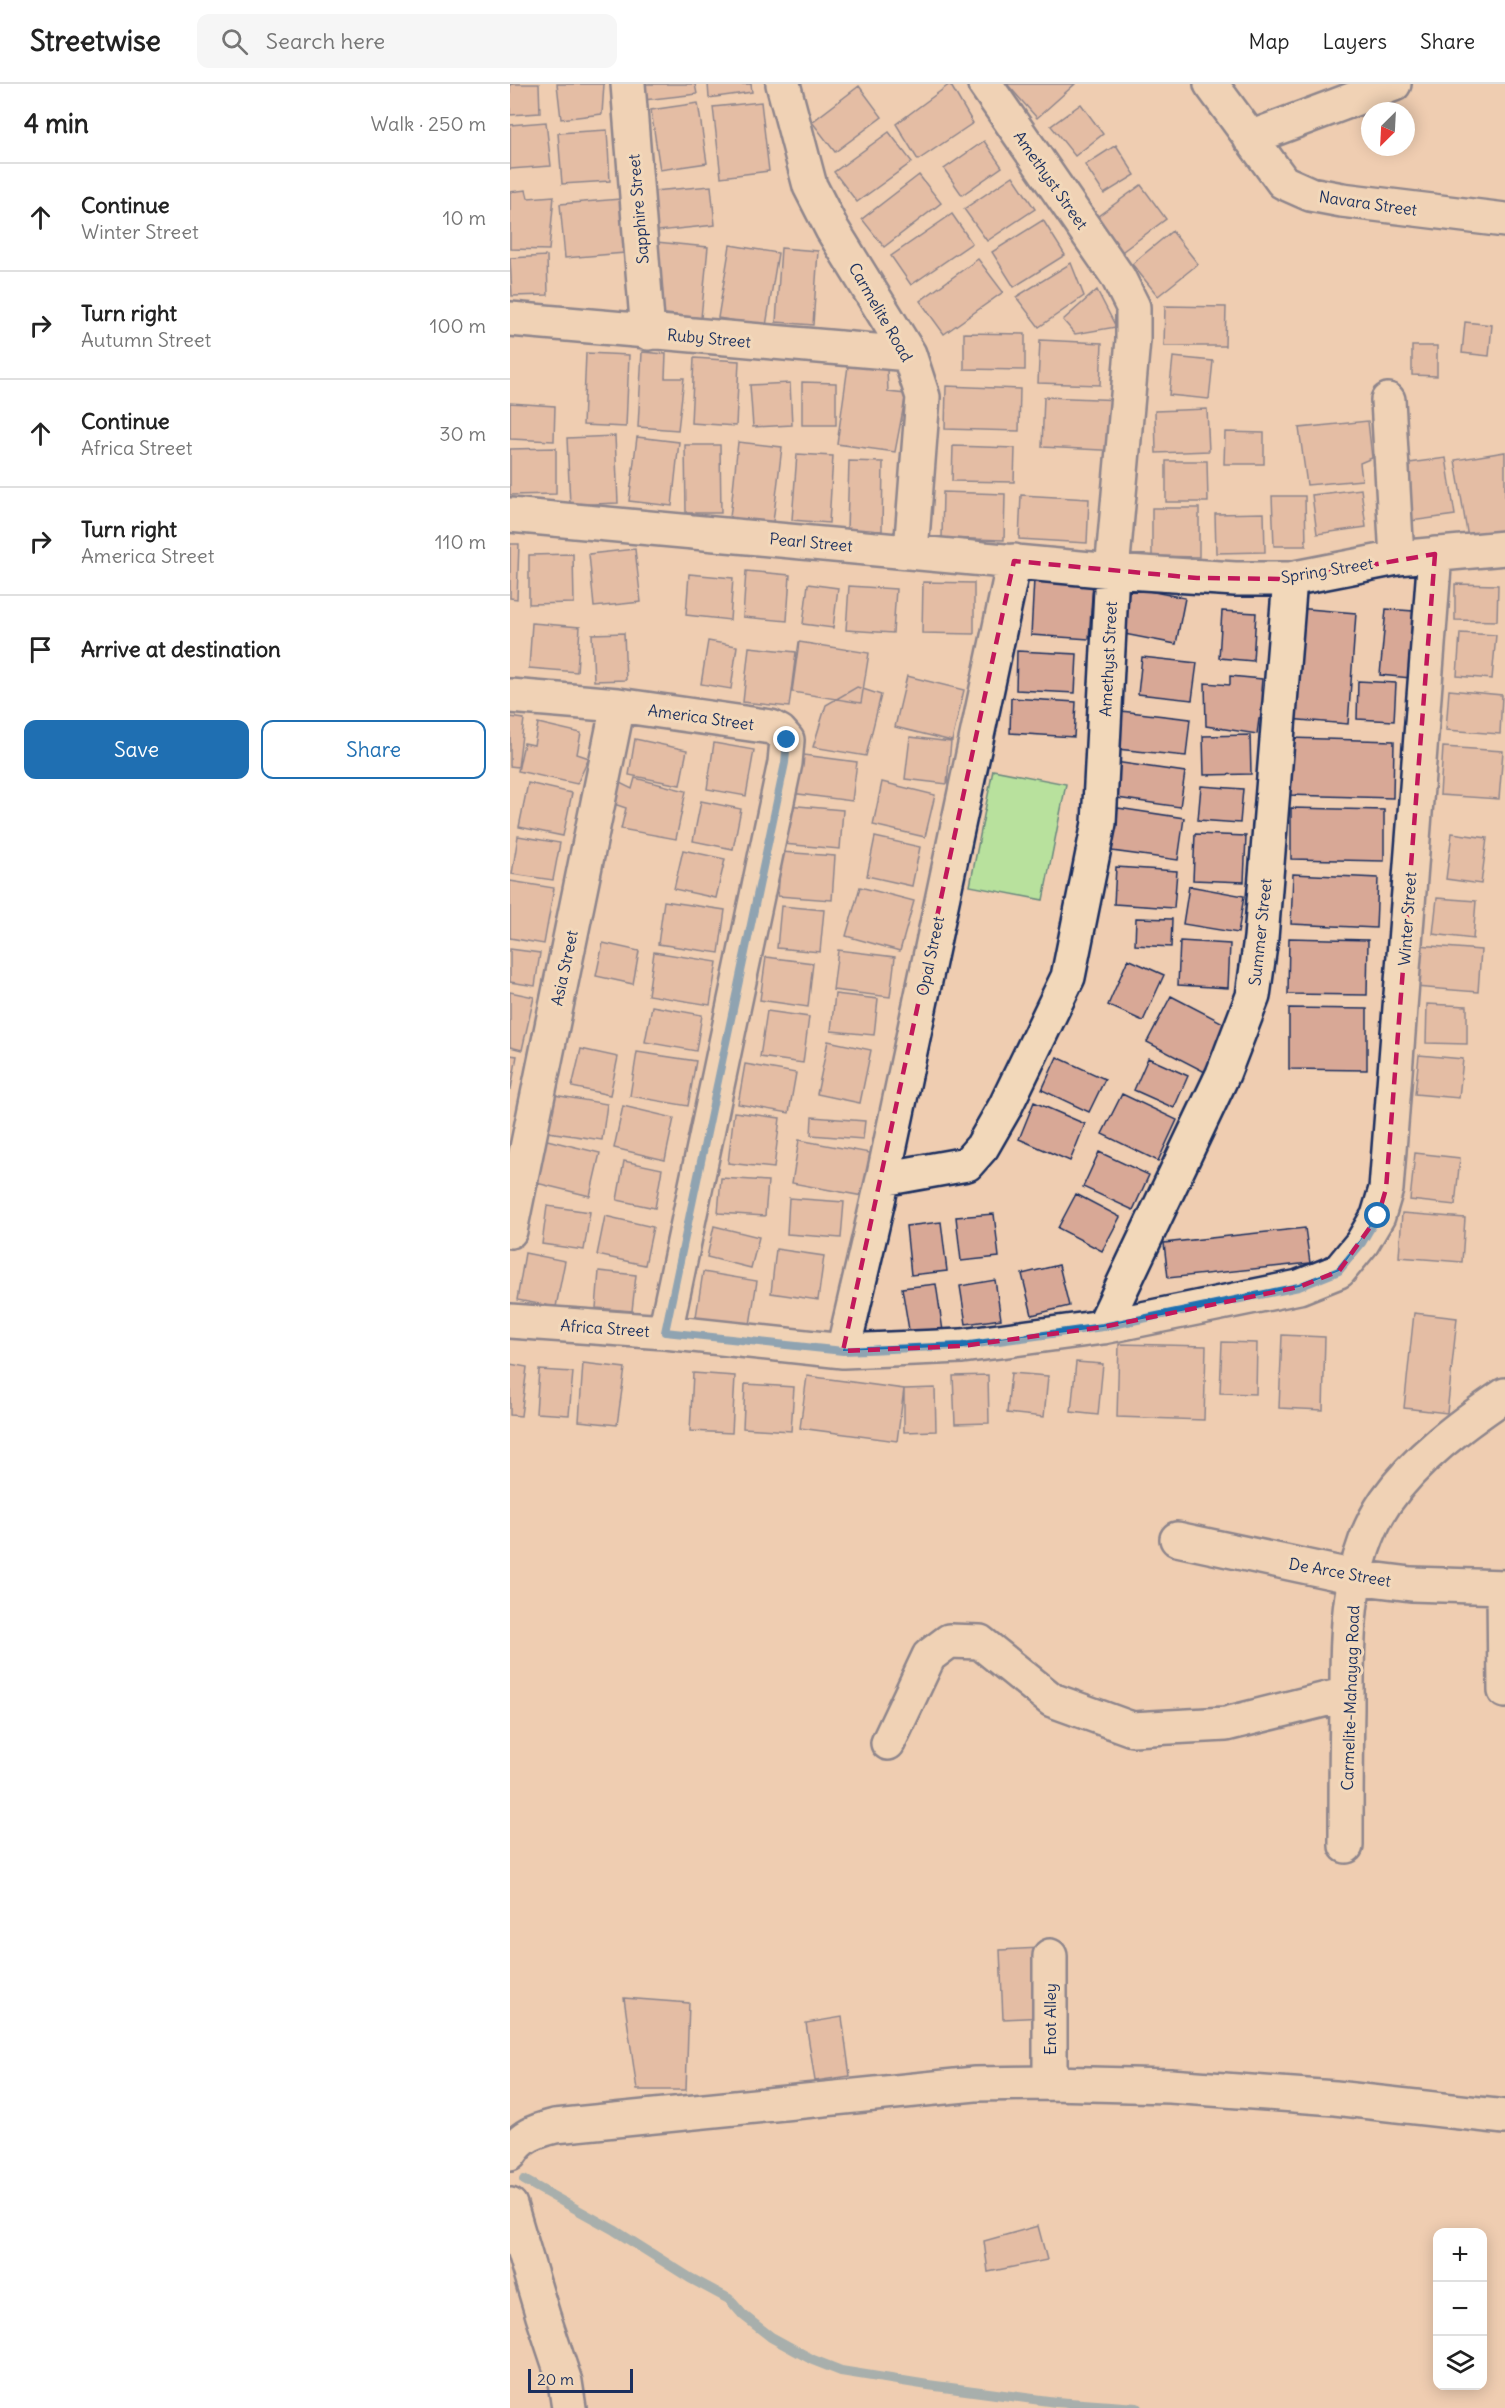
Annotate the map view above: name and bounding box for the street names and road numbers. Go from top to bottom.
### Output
street label: Amethyst Street [1010,127,1093,234]
street label: Sapphire Street [623,153,653,265]
street label: Navara Street [1318,186,1419,220]
street label: Carmelite Road [845,259,917,365]
street label: Ruby Street [666,324,752,352]
street label: Pearl Street [769,528,854,556]
street label: Spring Street [1280,553,1375,587]
street label: Amethyst Street [1095,600,1121,717]
street label: America Street [647,700,756,734]
street label: Winter Street [1394,871,1420,967]
street label: Summer Street [1244,877,1276,987]
street label: Opal Street [912,914,948,998]
street label: Asia Street [546,928,582,1008]
street label: Africa Street [560,1315,651,1341]
street label: De Arce Street [1287,1553,1393,1591]
street label: Carmelite-Mahayag Road [1337,1605,1363,1791]
street label: Enot Alley [1040,1983,1060,2055]

